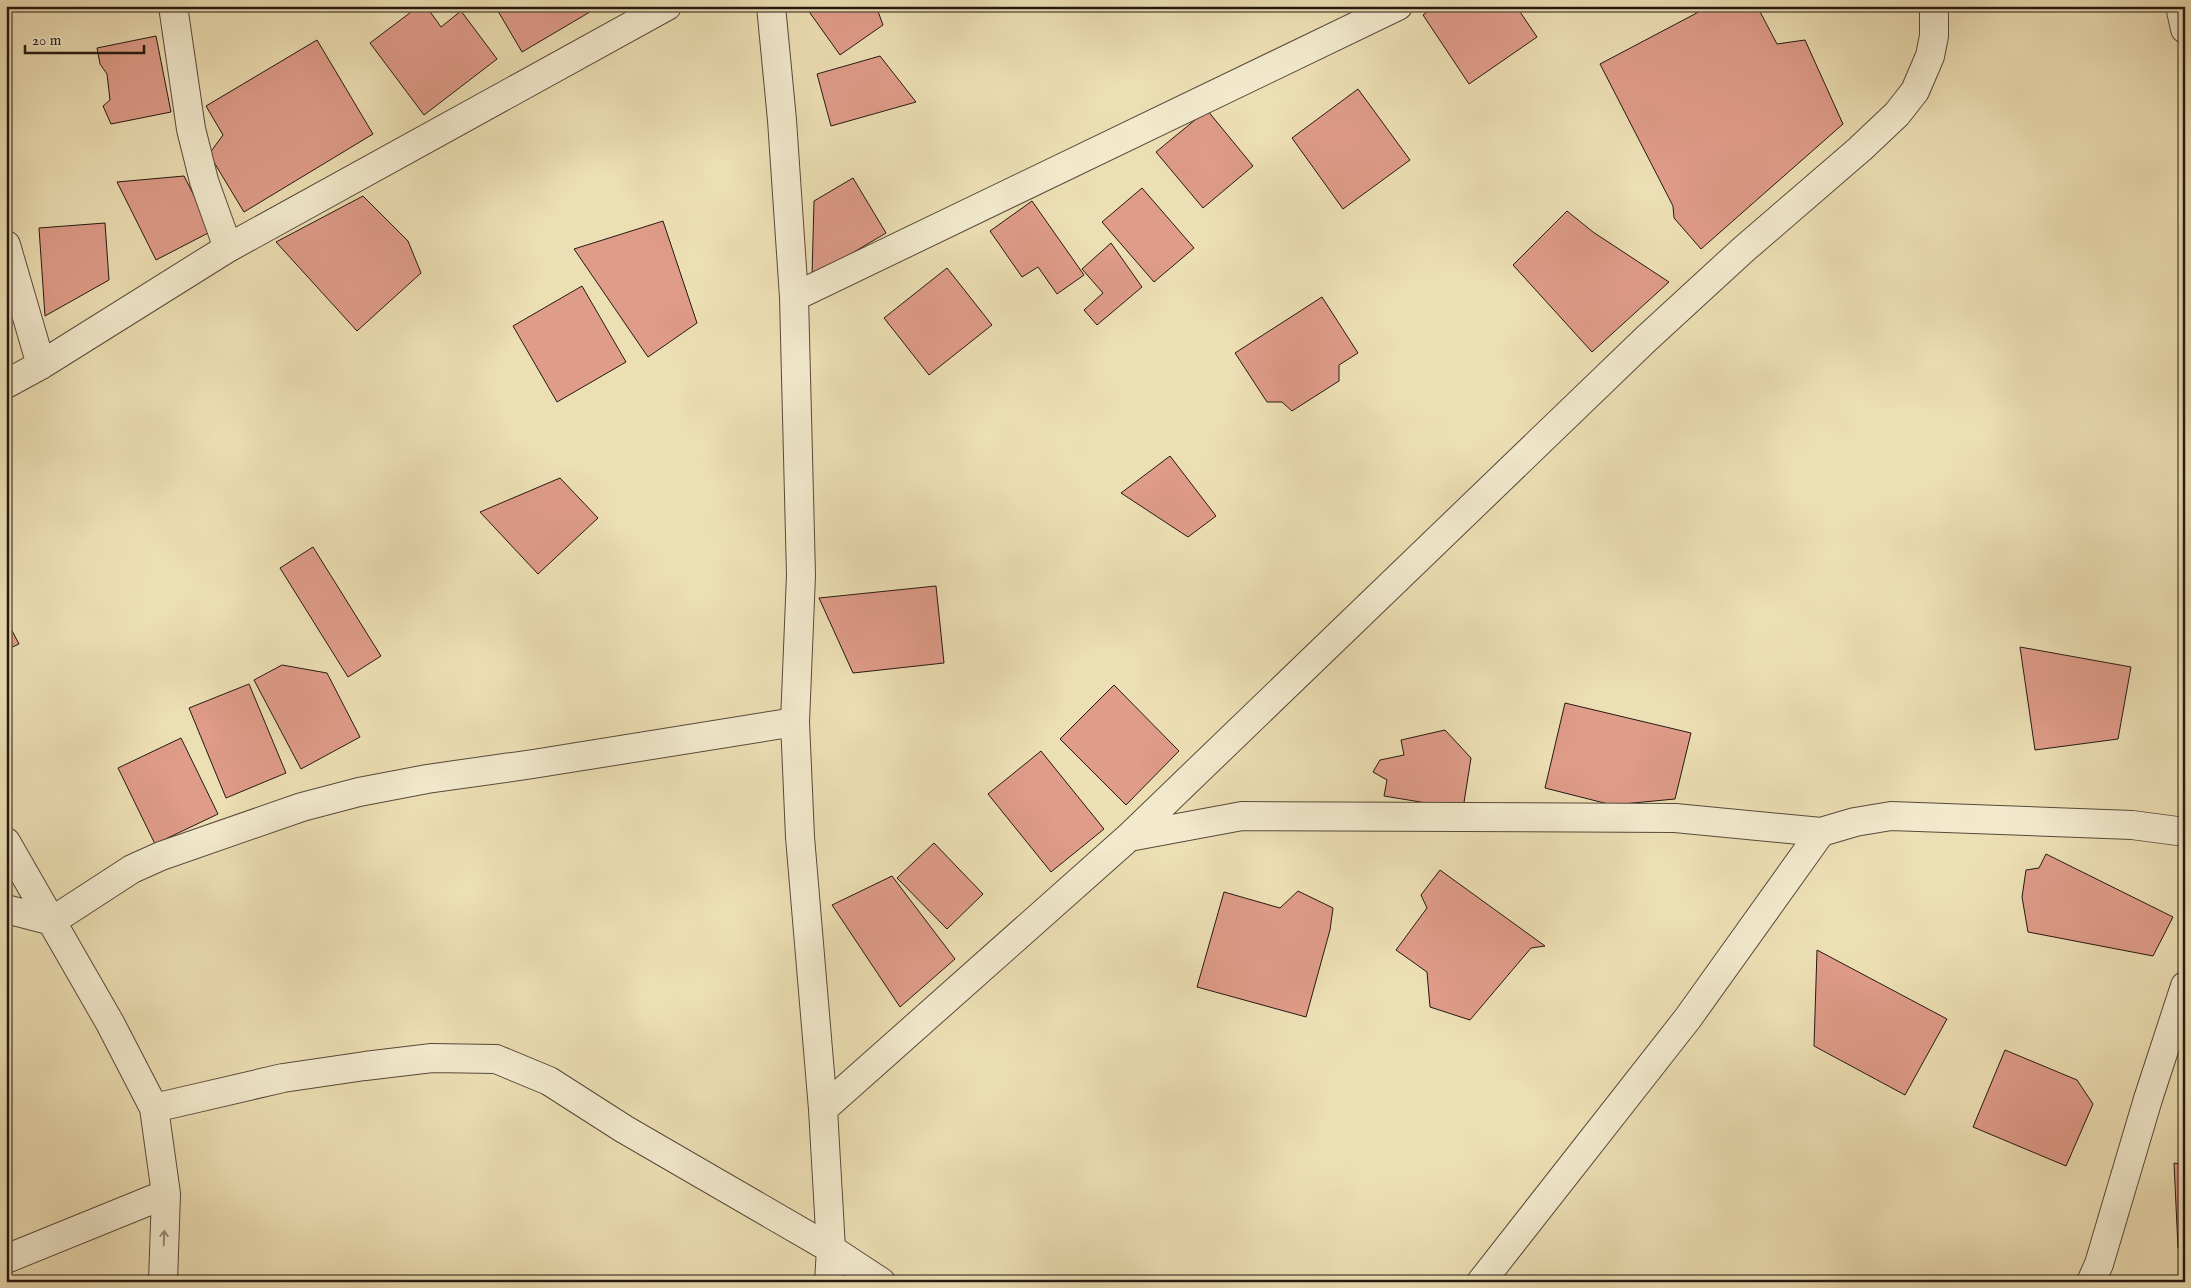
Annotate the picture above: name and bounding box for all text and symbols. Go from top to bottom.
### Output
scale bar [25,22,144,54]
text: 20 m [32,31,62,50]
one-way arrow [159,1230,168,1246]

